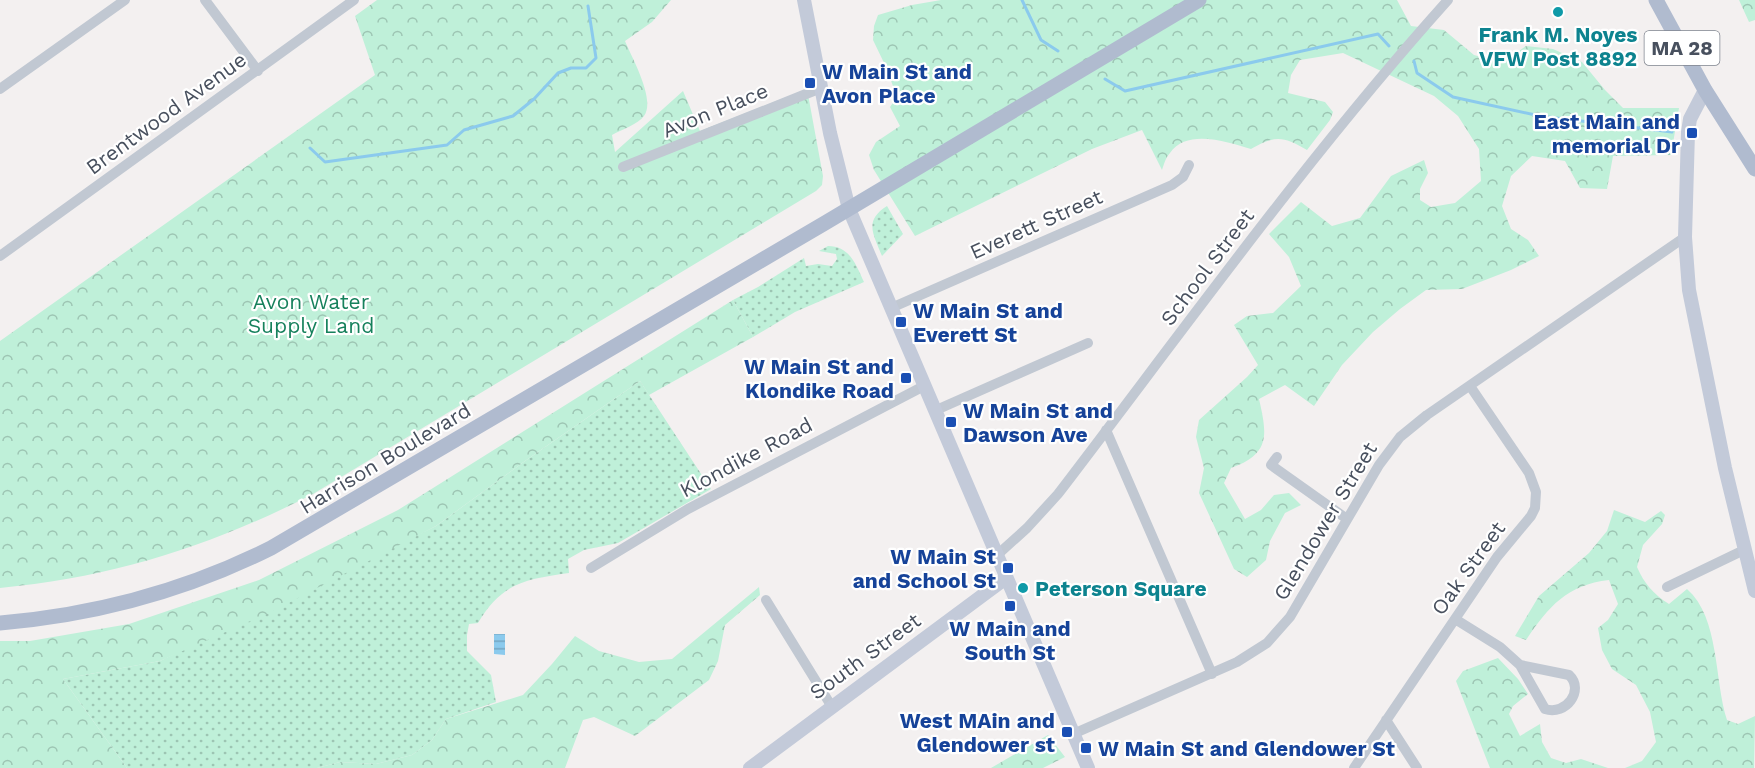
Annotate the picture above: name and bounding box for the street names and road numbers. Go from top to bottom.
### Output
road number: MA 28 [1644,31,1720,65]
street label: Brentwood Avenue [81,46,251,180]
street label: Avon Place [658,77,772,143]
street label: Everett Street [966,184,1106,264]
street label: School Street [1155,204,1259,330]
street label: Harrison Boulevard [295,397,475,519]
street label: Klondike Road [675,412,817,502]
street label: Glendower Street [1268,437,1382,605]
street label: Oak Street [1426,516,1510,620]
street label: South Street [805,607,926,705]

